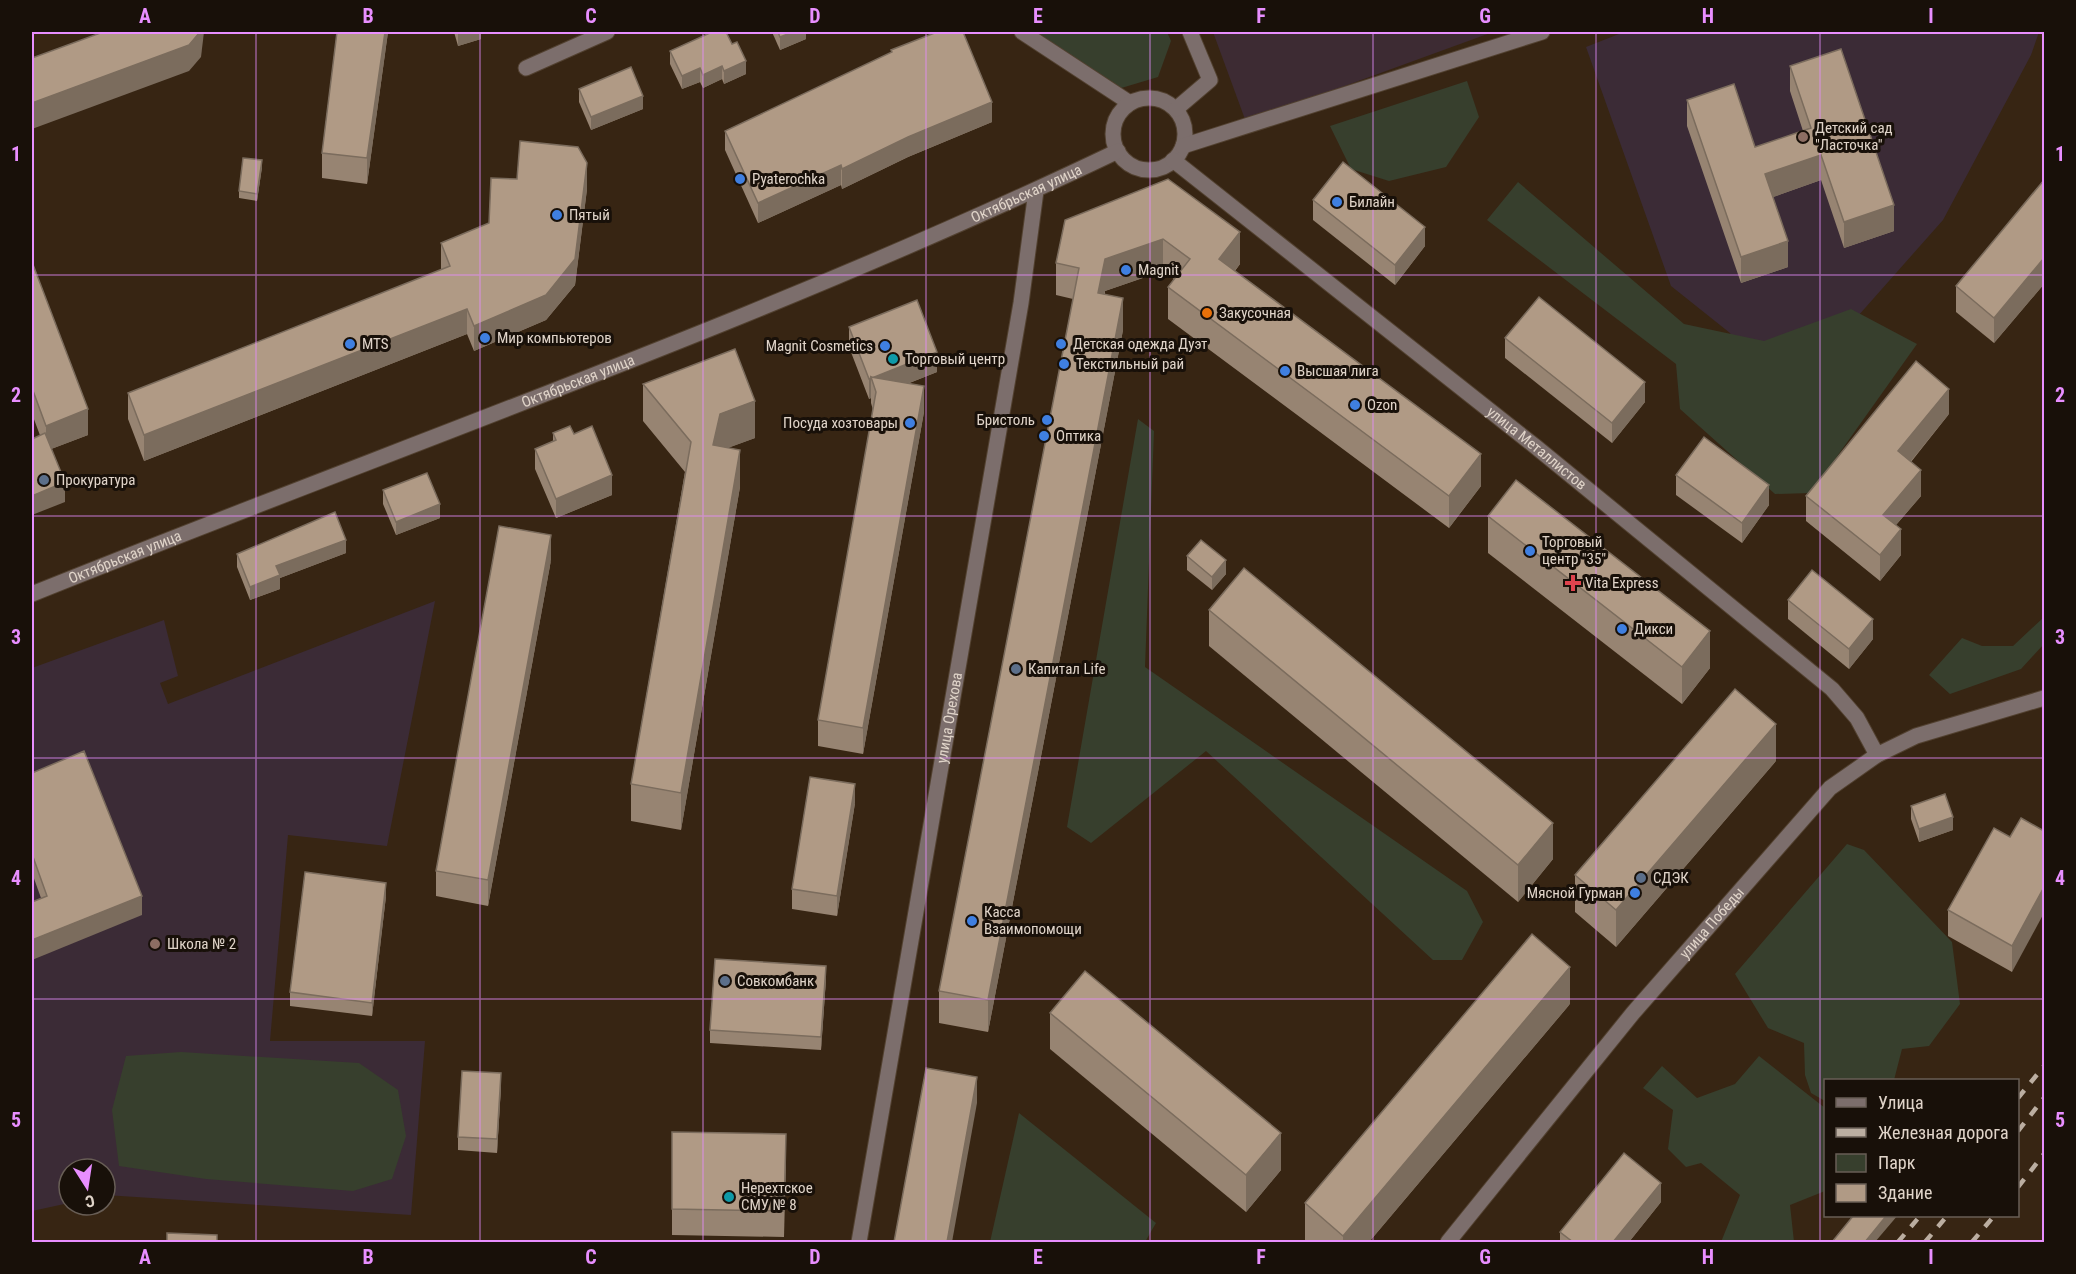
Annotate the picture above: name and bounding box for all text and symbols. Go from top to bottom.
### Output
text: A [139,4,151,28]
text: B [362,4,374,28]
text: C [585,4,597,28]
text: D [809,4,821,28]
text: E [1033,4,1043,28]
text: F [1256,4,1266,28]
text: G [1479,4,1491,28]
text: H [1702,4,1714,28]
text: I [1928,4,1934,28]
place label: Детский сад "Ласточка" [1815,119,1893,154]
marker: Детский сад "Ласточка" [1796,130,1810,144]
text: 1 [11,142,21,166]
text: 1 [2055,142,2065,166]
street label: Октябрьская улица [968,160,1085,227]
place label: Pyaterochka [752,170,825,188]
marker: Pyaterochka [733,172,747,186]
place label: Билайн [1349,193,1395,211]
marker: Билайн [1330,195,1344,209]
place label: Пятый [569,206,610,224]
marker: Пятый [550,208,564,222]
place label: Magnit [1138,261,1179,279]
marker: Magnit [1119,263,1133,277]
place label: Закусочная [1219,304,1291,322]
marker: Закусочная [1200,306,1214,320]
place label: Мир компьютеров [497,329,612,347]
marker: Мир компьютеров [478,331,492,345]
place label: MTS [362,335,389,353]
place label: Детская одежда Дуэт [1073,335,1207,353]
marker: MTS [343,337,357,351]
place label: Magnit Cosmetics [766,337,873,355]
marker: Детская одежда Дуэт [1054,337,1068,351]
marker: Magnit Cosmetics [878,339,892,353]
place label: Торговый центр [905,350,1005,368]
street label: Октябрьская улица [519,351,637,411]
marker: Торговый центр [886,352,900,366]
place label: Текстильный рай [1076,355,1184,373]
marker: Текстильный рай [1057,357,1071,371]
place label: Высшая лига [1297,362,1379,380]
marker: Высшая лига [1278,364,1292,378]
text: 2 [11,383,21,407]
text: 2 [2055,383,2065,407]
place label: Ozon [1367,396,1397,414]
marker: Ozon [1348,398,1362,412]
street label: улица Металлистов [1483,403,1590,494]
place label: Бристоль [976,411,1035,429]
marker: Бристоль [1040,413,1054,427]
place label: Посуда хозтовары [783,414,898,432]
marker: Посуда хозтовары [903,416,917,430]
place label: Оптика [1056,427,1101,445]
marker: Оптика [1037,429,1051,443]
place label: Прокуратура [56,471,135,489]
marker: Прокуратура [37,473,51,487]
street label: Октябрьская улица [66,527,184,587]
place label: Торговый центр "35" [1542,533,1606,568]
marker: Торговый центр "35" [1523,544,1537,558]
place label: Vita Express [1585,574,1659,592]
marker: Vita Express [1566,576,1580,590]
place label: Дикси [1634,620,1673,638]
marker: Дикси [1615,622,1629,636]
text: 3 [11,625,21,649]
text: 3 [2055,625,2065,649]
place label: Капитал Life [1028,660,1106,678]
marker: Капитал Life [1009,662,1023,676]
street label: улица Орехова [933,671,966,765]
text: 4 [11,866,21,890]
text: 4 [2055,866,2065,890]
place label: СДЭК [1653,869,1689,887]
marker: СДЭК [1634,871,1648,885]
place label: Мясной Гурман [1527,884,1623,902]
street label: улица Победы [1676,884,1748,962]
marker: Мясной Гурман [1628,886,1642,900]
place label: Касса Взаимопомощи [984,903,1082,938]
marker: Касса Взаимопомощи [965,914,979,928]
place label: Школа № 2 [167,935,236,953]
marker: Школа № 2 [148,937,162,951]
place label: Совкомбанк [737,972,814,990]
marker: Совкомбанк [718,974,732,988]
legend [1824,1079,2019,1217]
text: Улица [1878,1092,1924,1113]
text: 5 [11,1108,21,1132]
text: 5 [2055,1108,2065,1132]
text: Железная дорога [1878,1122,2009,1143]
text: Парк [1878,1152,1916,1173]
north arrow [57,1157,117,1217]
place label: Нерехтское СМУ № 8 [741,1179,813,1214]
text: Здание [1878,1182,1932,1203]
marker: Нерехтское СМУ № 8 [722,1190,736,1204]
text: С [84,1191,96,1211]
text: A [139,1245,151,1269]
text: B [362,1245,374,1269]
text: C [585,1245,597,1269]
text: D [809,1245,821,1269]
text: E [1033,1245,1043,1269]
text: F [1256,1245,1266,1269]
text: G [1479,1245,1491,1269]
text: H [1702,1245,1714,1269]
text: I [1928,1245,1934,1269]

